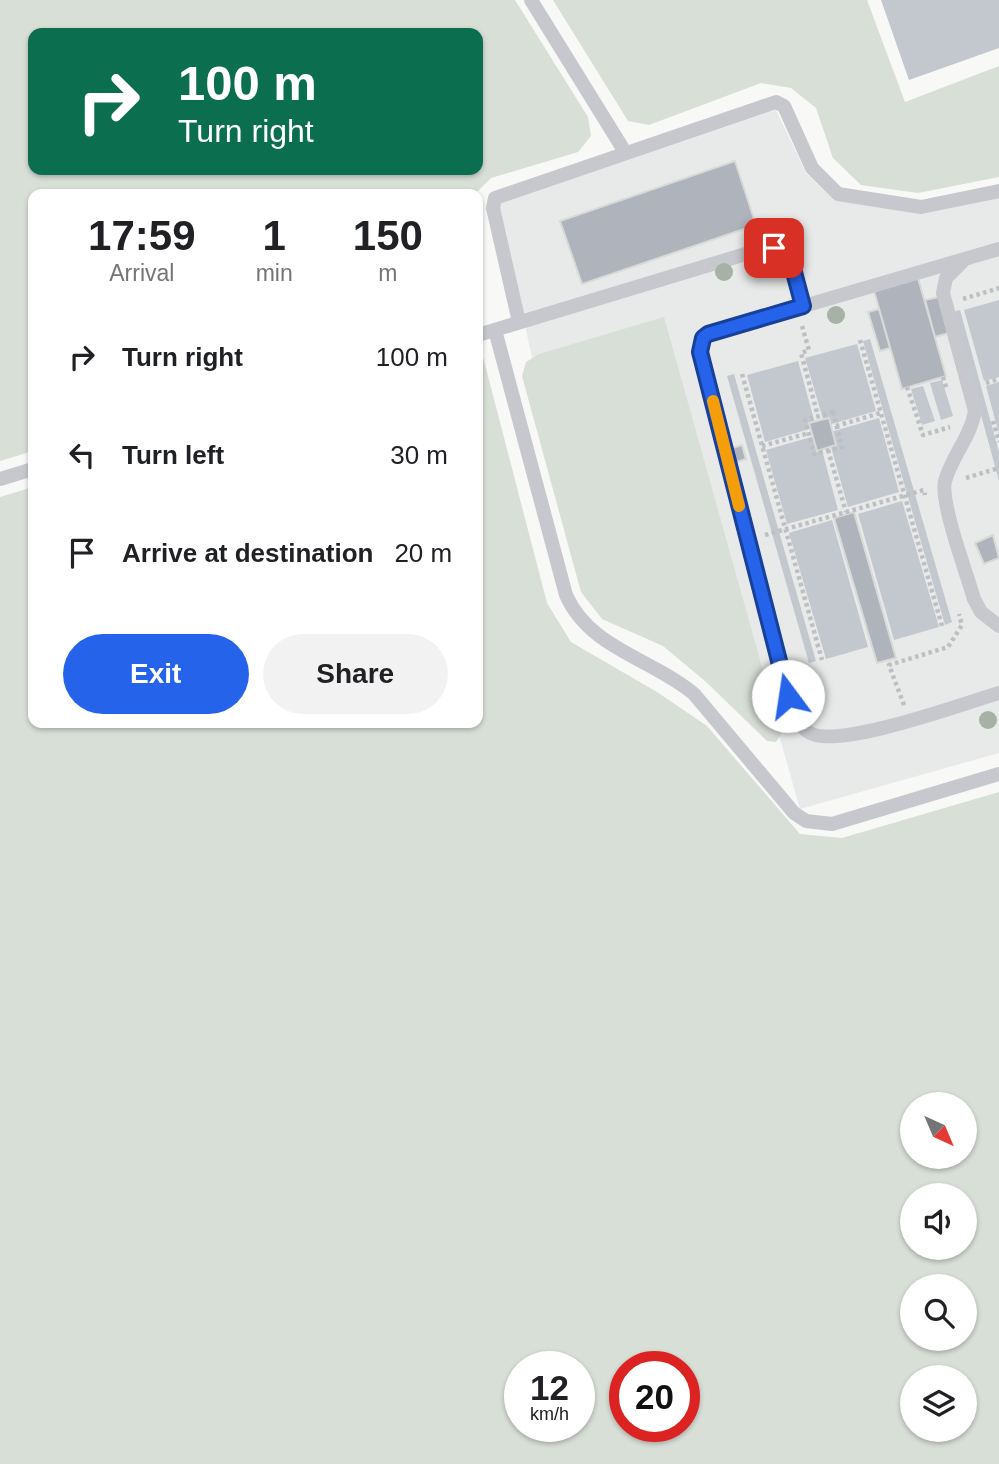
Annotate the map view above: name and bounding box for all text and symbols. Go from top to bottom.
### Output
icon: right [63,56,154,147]
text: 100 m [178,56,317,110]
text: Turn right [178,113,314,149]
text: 17:59 [88,212,196,259]
text: 1 [262,212,286,259]
text: 150 [353,212,423,259]
pin [744,218,804,278]
icon: arrive [755,229,793,267]
text: Arrival [109,260,174,286]
text: min [256,260,293,286]
text: m [378,260,397,286]
icon: right [63,338,101,376]
text: Turn right [122,342,243,372]
text: 100 m [376,342,448,372]
icon: left [63,436,101,474]
text: Turn left [122,440,224,470]
text: 30 m [390,440,448,470]
icon: arrive [63,534,101,572]
text: Arrive at destination [122,538,373,568]
text: 20 m [394,538,452,568]
button: Exit [63,634,249,714]
button: Share [263,634,448,714]
position arrow [751,659,825,733]
north arrow [900,1092,976,1169]
map controls [900,1092,977,1442]
button: sound [900,1183,977,1260]
button: search [900,1274,977,1351]
speed limit sign: 20 [609,1351,700,1442]
button: layers [900,1365,977,1442]
text: 12 [530,1368,569,1407]
text: km/h [530,1404,569,1424]

